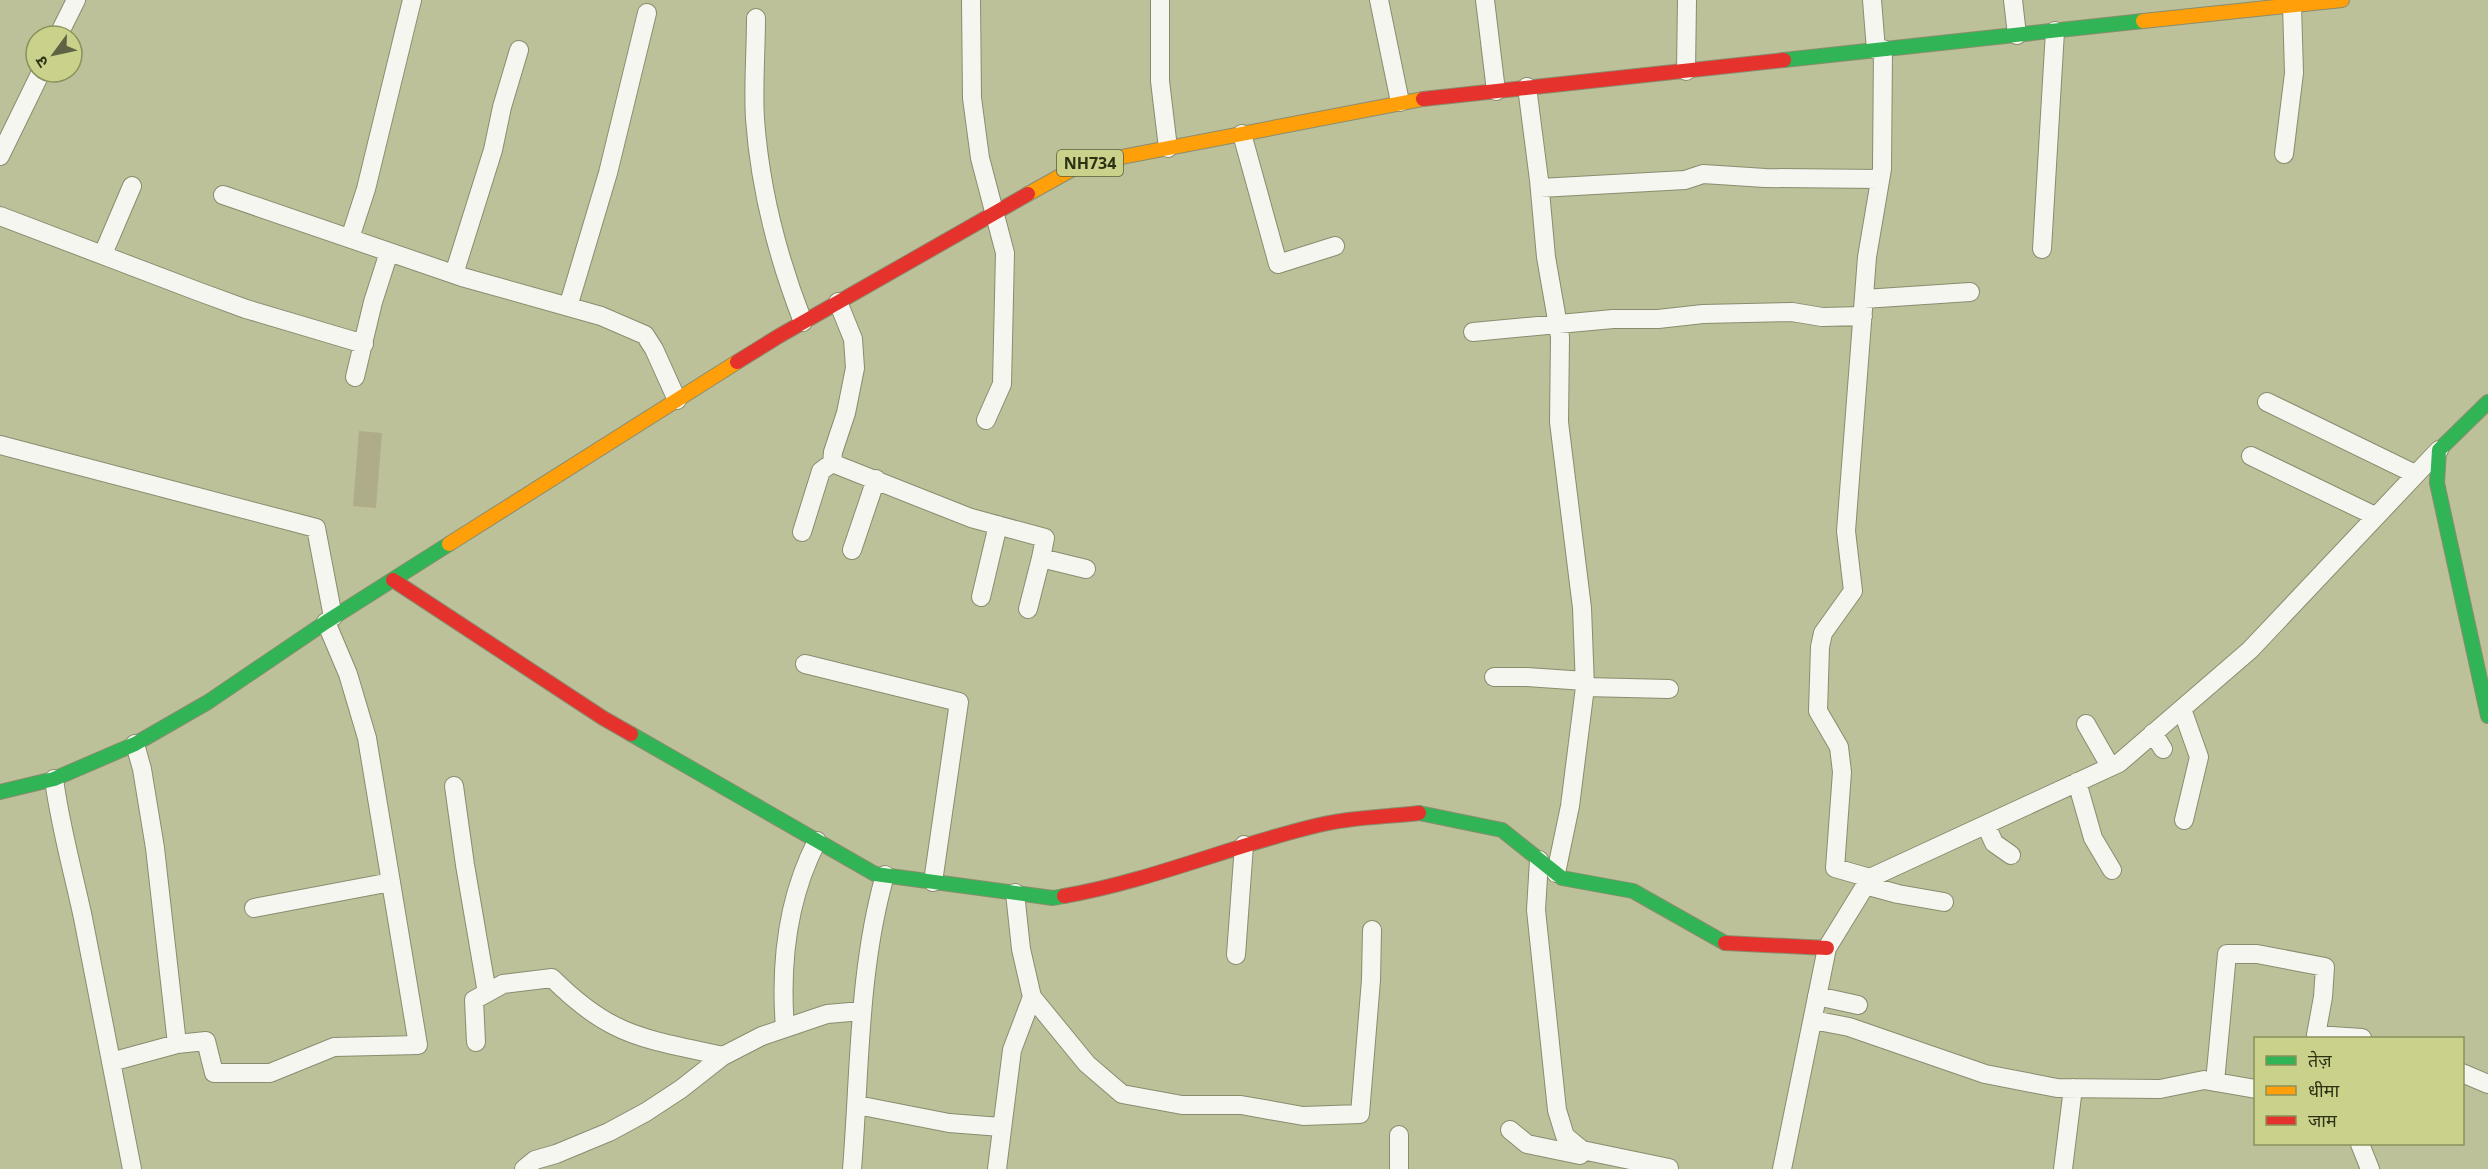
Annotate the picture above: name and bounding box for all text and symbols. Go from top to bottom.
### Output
north arrow [24,24,84,84]
text: उ [29,52,53,72]
road number: NH734 [1057,150,1123,176]
legend [2254,1037,2464,1145]
text: तेज़ [2308,1048,2332,1072]
text: धीमा [2308,1078,2339,1102]
text: जाम [2308,1108,2338,1132]

